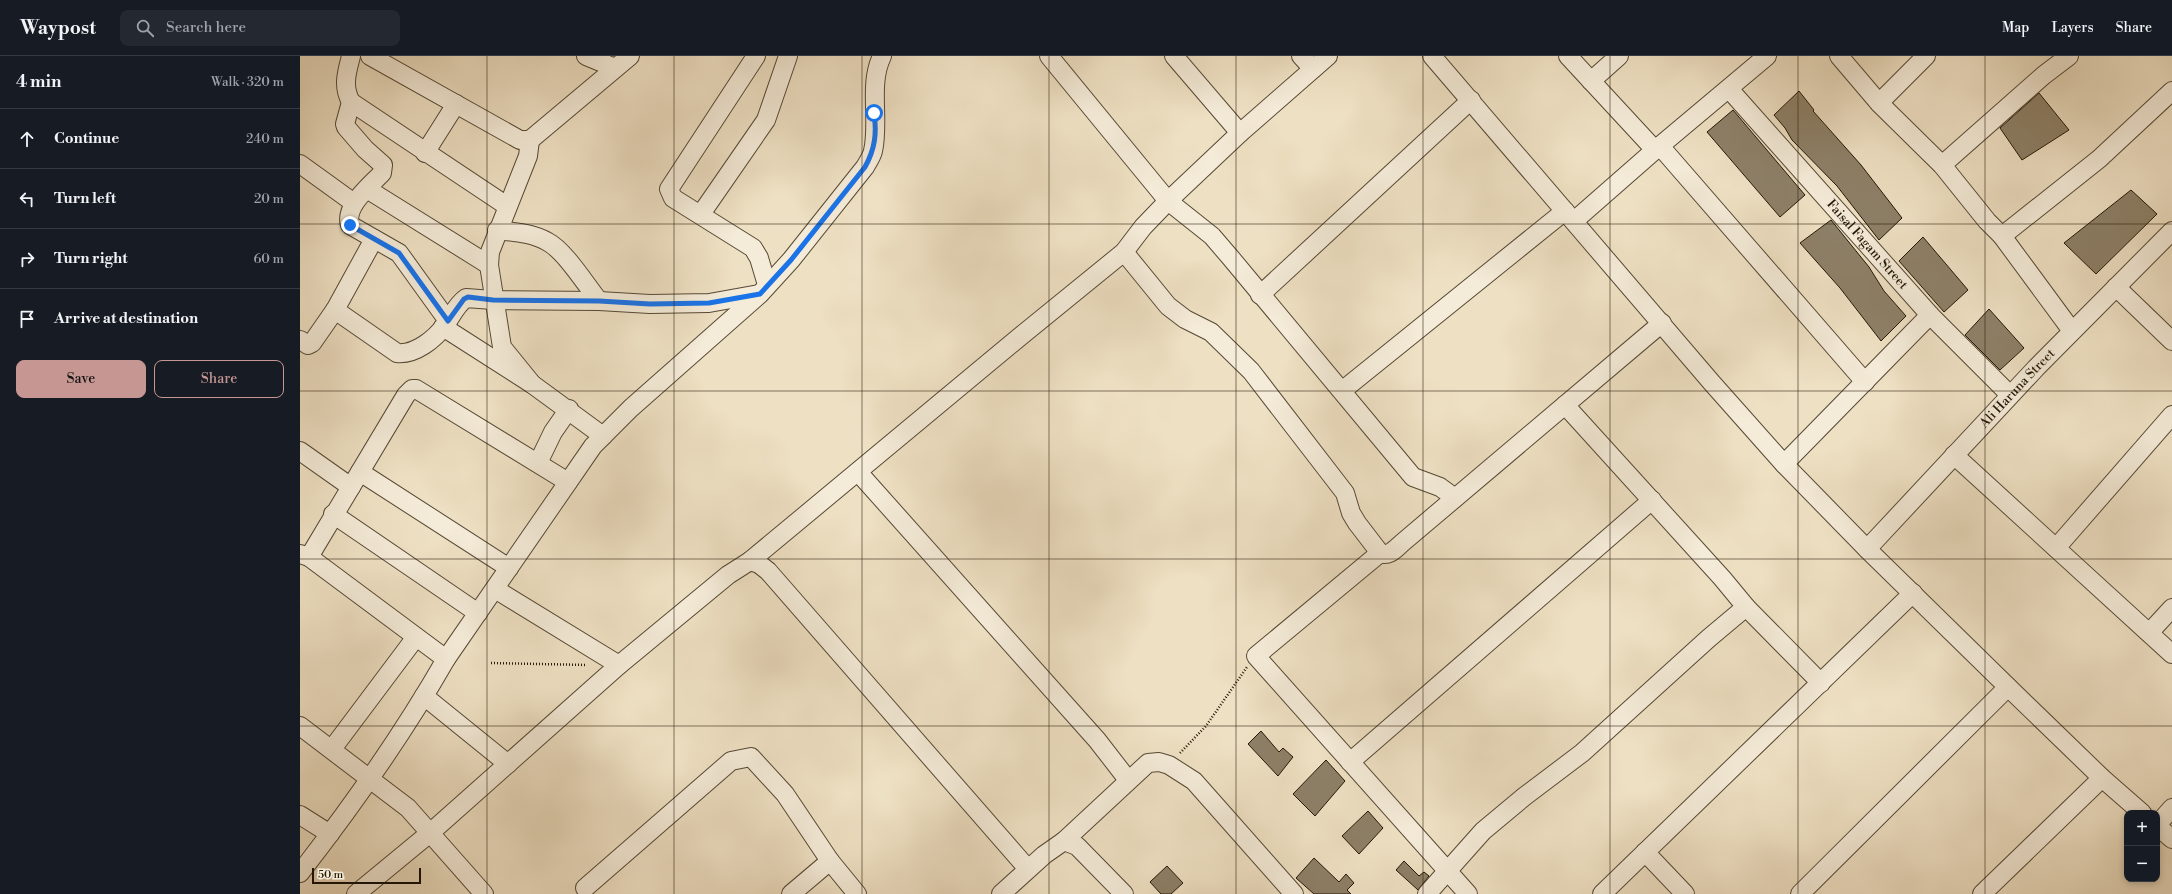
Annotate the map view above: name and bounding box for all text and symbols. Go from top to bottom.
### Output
search box [120,10,400,46]
text: Waypost [20,16,96,40]
icon: search [134,17,156,39]
text: Search here [166,18,246,37]
text: Map [2002,19,2029,37]
text: Layers [2051,19,2094,37]
text: Share [2116,19,2152,37]
text: 4 min [16,71,61,93]
text: Walk · 320 m [211,74,284,90]
route start [865,104,883,122]
icon: ahead [16,128,38,150]
text: Continue [54,129,119,148]
text: 240 m [246,131,284,147]
icon: left [16,188,38,210]
text: Turn left [54,189,116,208]
text: 20 m [254,191,284,207]
street label: Faisal Fagam Street [1823,196,1912,293]
route end [341,216,359,234]
icon: right [16,248,38,270]
text: Turn right [54,249,128,268]
text: 60 m [253,251,284,267]
icon: arrive [16,308,38,330]
text: Arrive at destination [54,309,198,328]
street label: Ali Haruna Street [1976,345,2059,432]
button: Save [16,360,146,398]
button: Share [154,360,284,398]
map controls [2124,810,2160,882]
button: + [2124,810,2160,846]
button: − [2124,846,2160,882]
scale bar [312,866,421,885]
text: 50 m [318,868,343,882]

